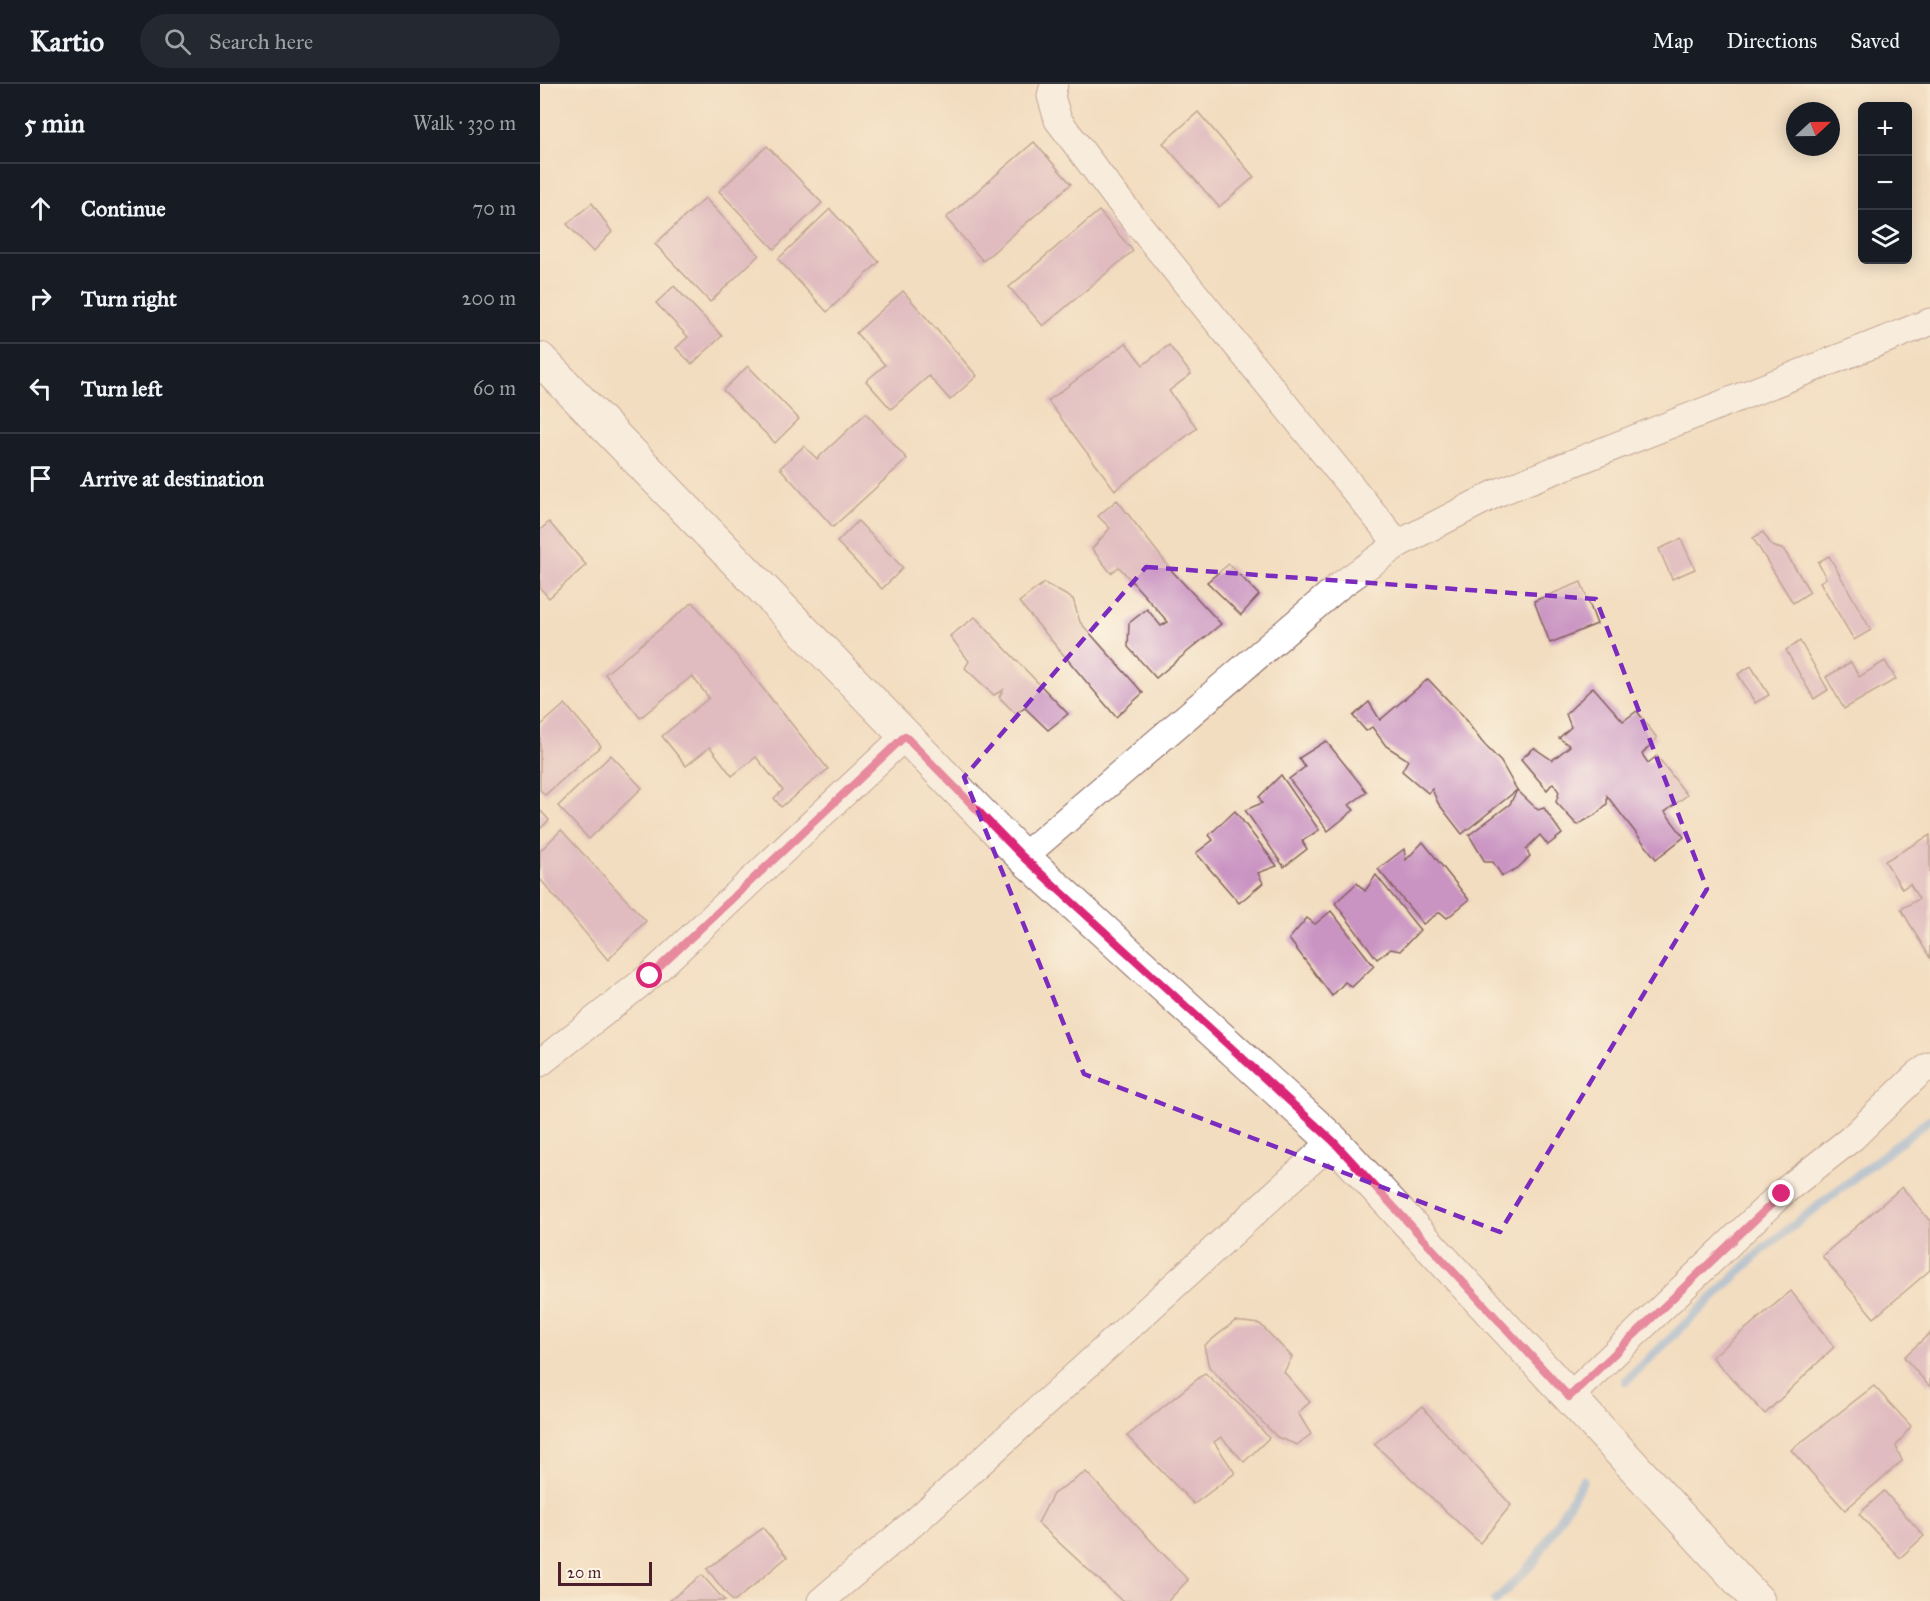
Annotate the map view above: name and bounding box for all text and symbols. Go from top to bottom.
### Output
search box [140,14,560,68]
text: Kartio [30,24,104,59]
icon: search [161,25,194,58]
text: Search here [209,28,313,55]
text: Map [1653,28,1694,54]
text: Directions [1727,28,1817,54]
text: Saved [1850,28,1900,54]
north arrow [1786,102,1840,156]
map controls [1858,102,1912,264]
button: + [1858,102,1912,156]
text: 5 min [24,107,85,139]
text: Walk · 330 m [413,111,516,135]
button: − [1858,156,1912,210]
icon: ahead [24,192,57,225]
text: Continue [81,195,166,222]
text: 70 m [473,196,516,220]
button: layers [1858,210,1912,264]
icon: right [24,282,57,315]
text: Turn right [81,285,177,312]
text: 200 m [462,286,516,310]
icon: left [24,372,57,405]
text: Turn left [81,375,163,402]
text: 60 m [473,376,516,400]
icon: arrive [24,462,57,495]
text: Arrive at destination [81,465,264,492]
route start [636,962,662,988]
route end [1768,1180,1794,1206]
scale bar [558,1559,652,1586]
text: 20 m [567,1563,601,1582]

